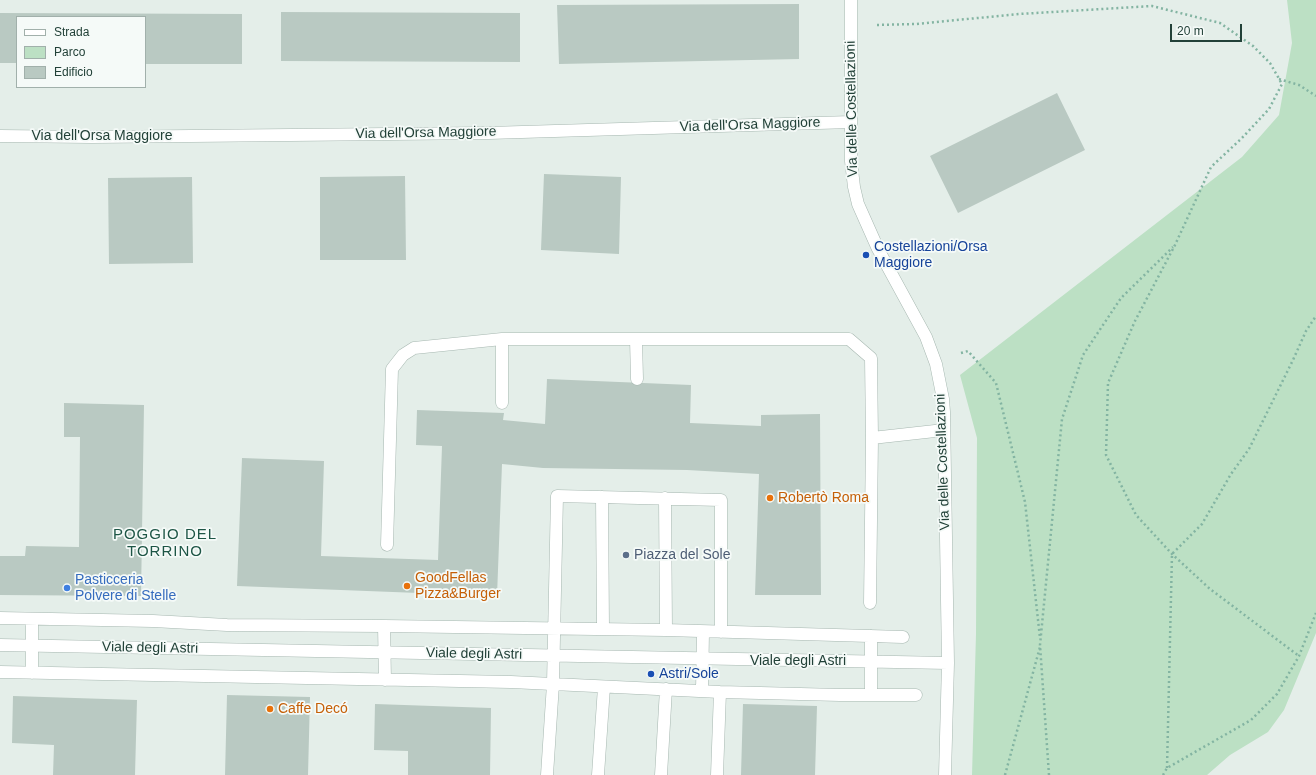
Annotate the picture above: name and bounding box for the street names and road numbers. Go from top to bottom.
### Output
street label: Via delle Costellazioni [842,41,862,177]
street label: Via dell'Orsa Maggiore [679,114,821,136]
street label: Via dell'Orsa Maggiore [355,123,497,143]
street label: Via dell'Orsa Maggiore [32,128,172,144]
street label: Via delle Costellazioni [932,393,954,531]
street label: Viale degli Astri [102,639,198,657]
street label: Viale degli Astri [426,645,522,663]
street label: Viale degli Astri [750,653,846,669]

